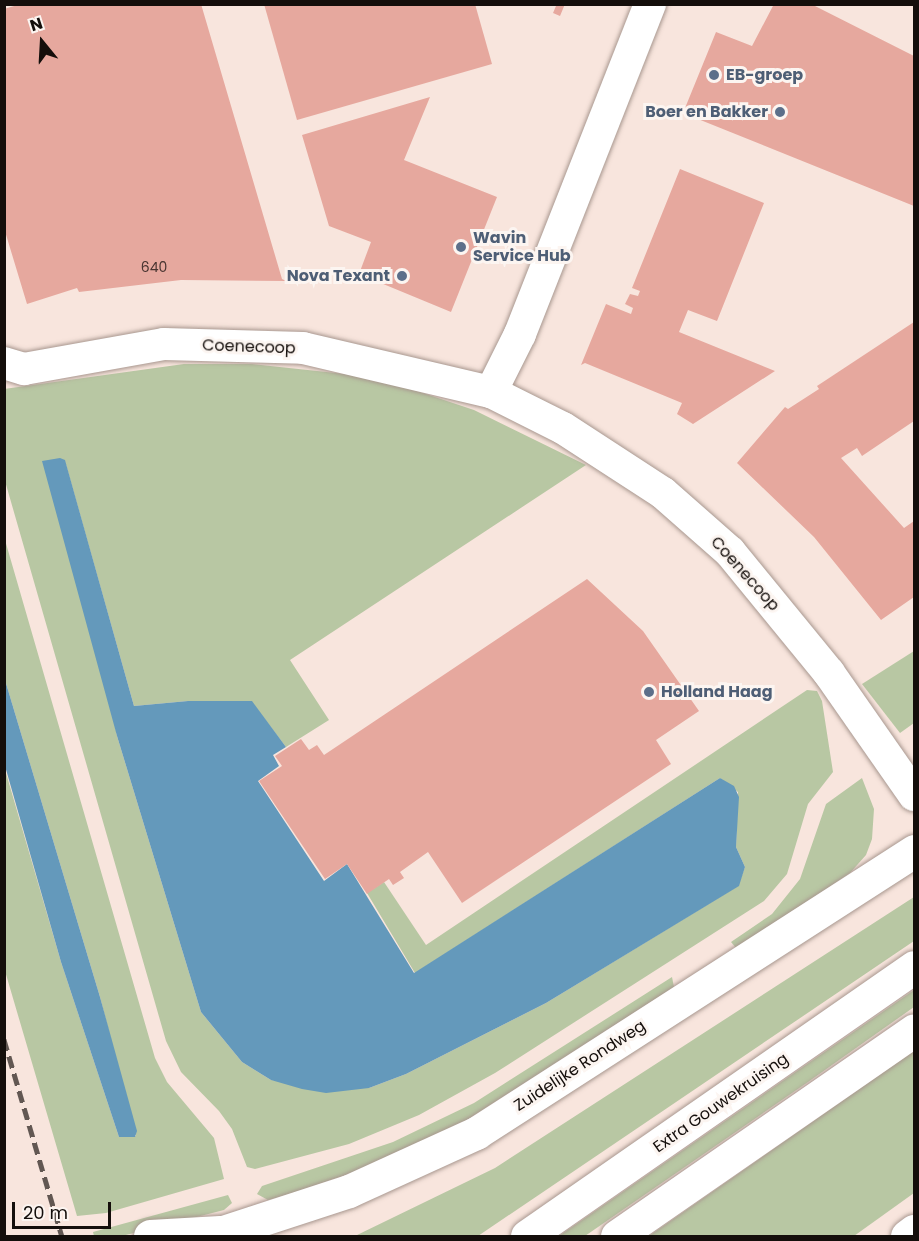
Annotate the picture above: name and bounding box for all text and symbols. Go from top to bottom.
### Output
north arrow [12,12,72,72]
text: N [27,12,46,37]
place label: EB-groep [726,65,803,85]
marker: EB-groep [707,68,721,82]
place label: Boer en Bakker [645,102,768,122]
marker: Boer en Bakker [773,105,787,119]
place label: Wavin Service Hub [473,228,571,266]
marker: Wavin Service Hub [454,240,468,254]
house number: 640 [141,259,167,275]
place label: Nova Texant [287,266,390,286]
marker: Nova Texant [395,269,409,283]
street label: Coenecoop [202,336,296,358]
street label: Coenecoop [707,533,783,615]
place label: Holland Haag [661,682,773,702]
marker: Holland Haag [642,685,656,699]
street label: Zuidelijke Rondweg [511,1016,649,1116]
street label: Extra Gouwekruising [650,1049,792,1157]
scale bar [15,1190,114,1228]
text: 20 m [23,1200,68,1225]

